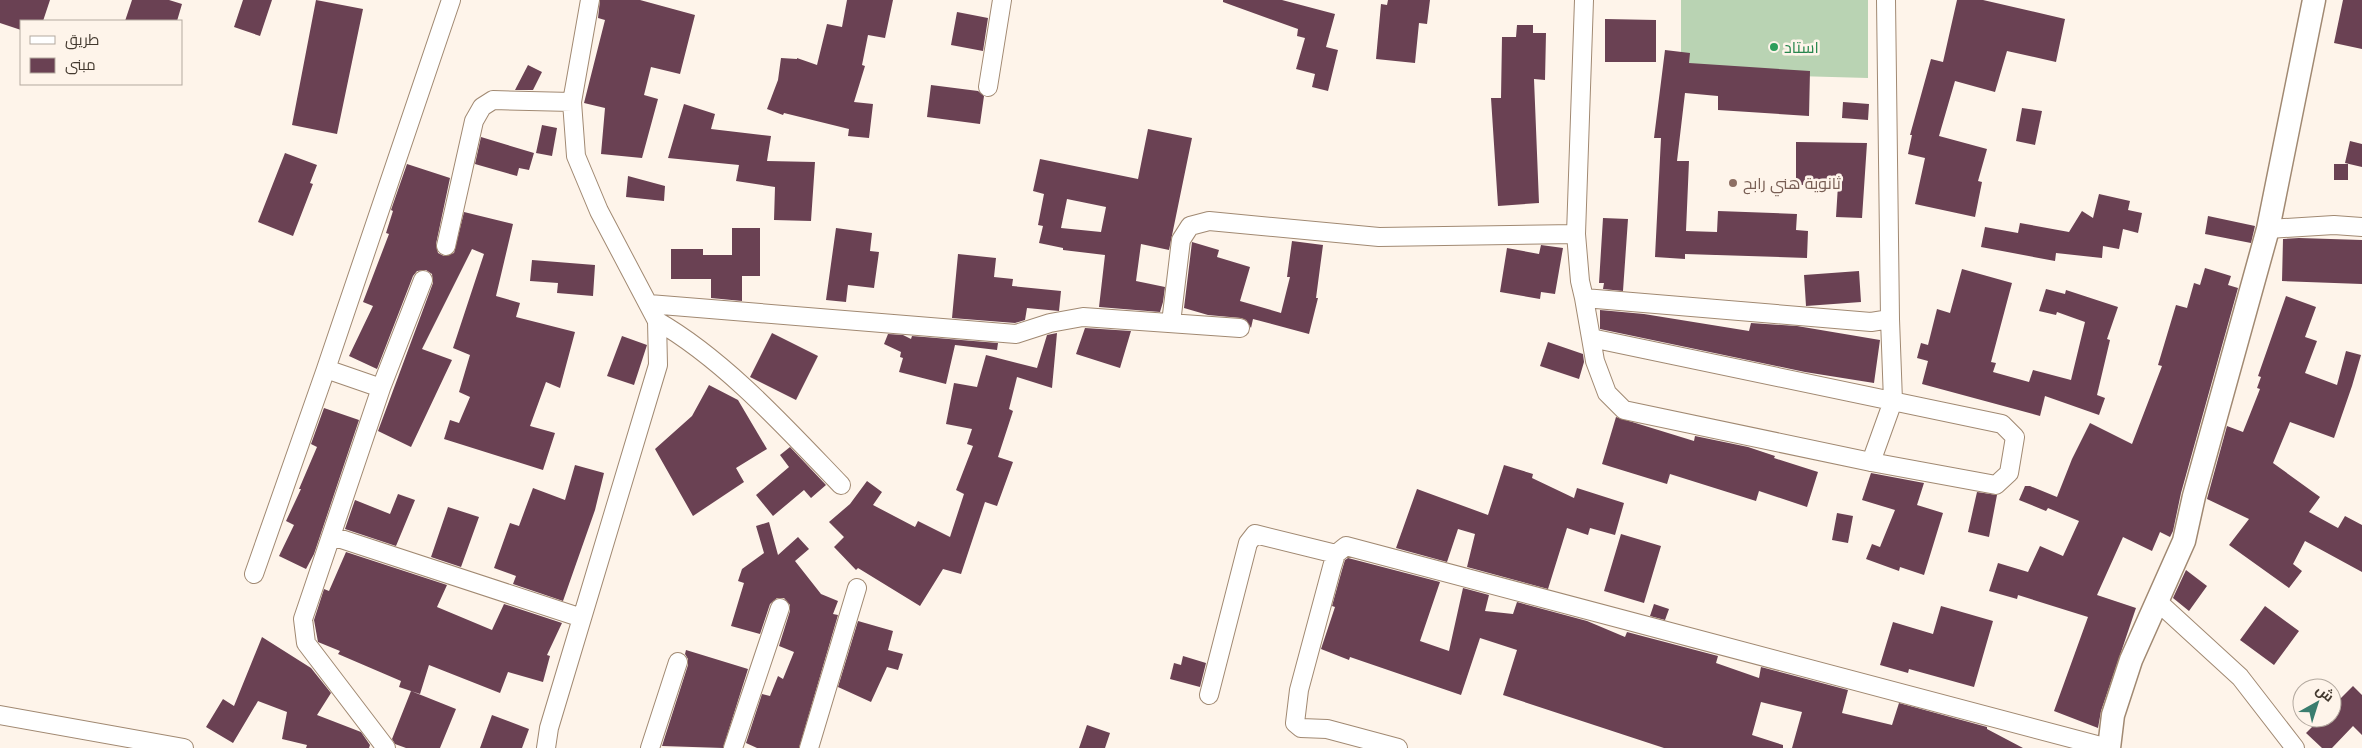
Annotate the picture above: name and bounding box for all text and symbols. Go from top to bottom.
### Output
legend [20,20,182,85]
text: طريق [65,31,99,50]
place label: استاد [1784,38,1819,58]
marker: استاد [1768,41,1780,53]
text: مبنى [65,56,96,75]
place label: ثانوية هني رابح [1743,174,1841,197]
marker: ثانوية هني رابح [1727,177,1739,189]
north arrow [2292,678,2342,728]
text: ش [2313,681,2337,706]

